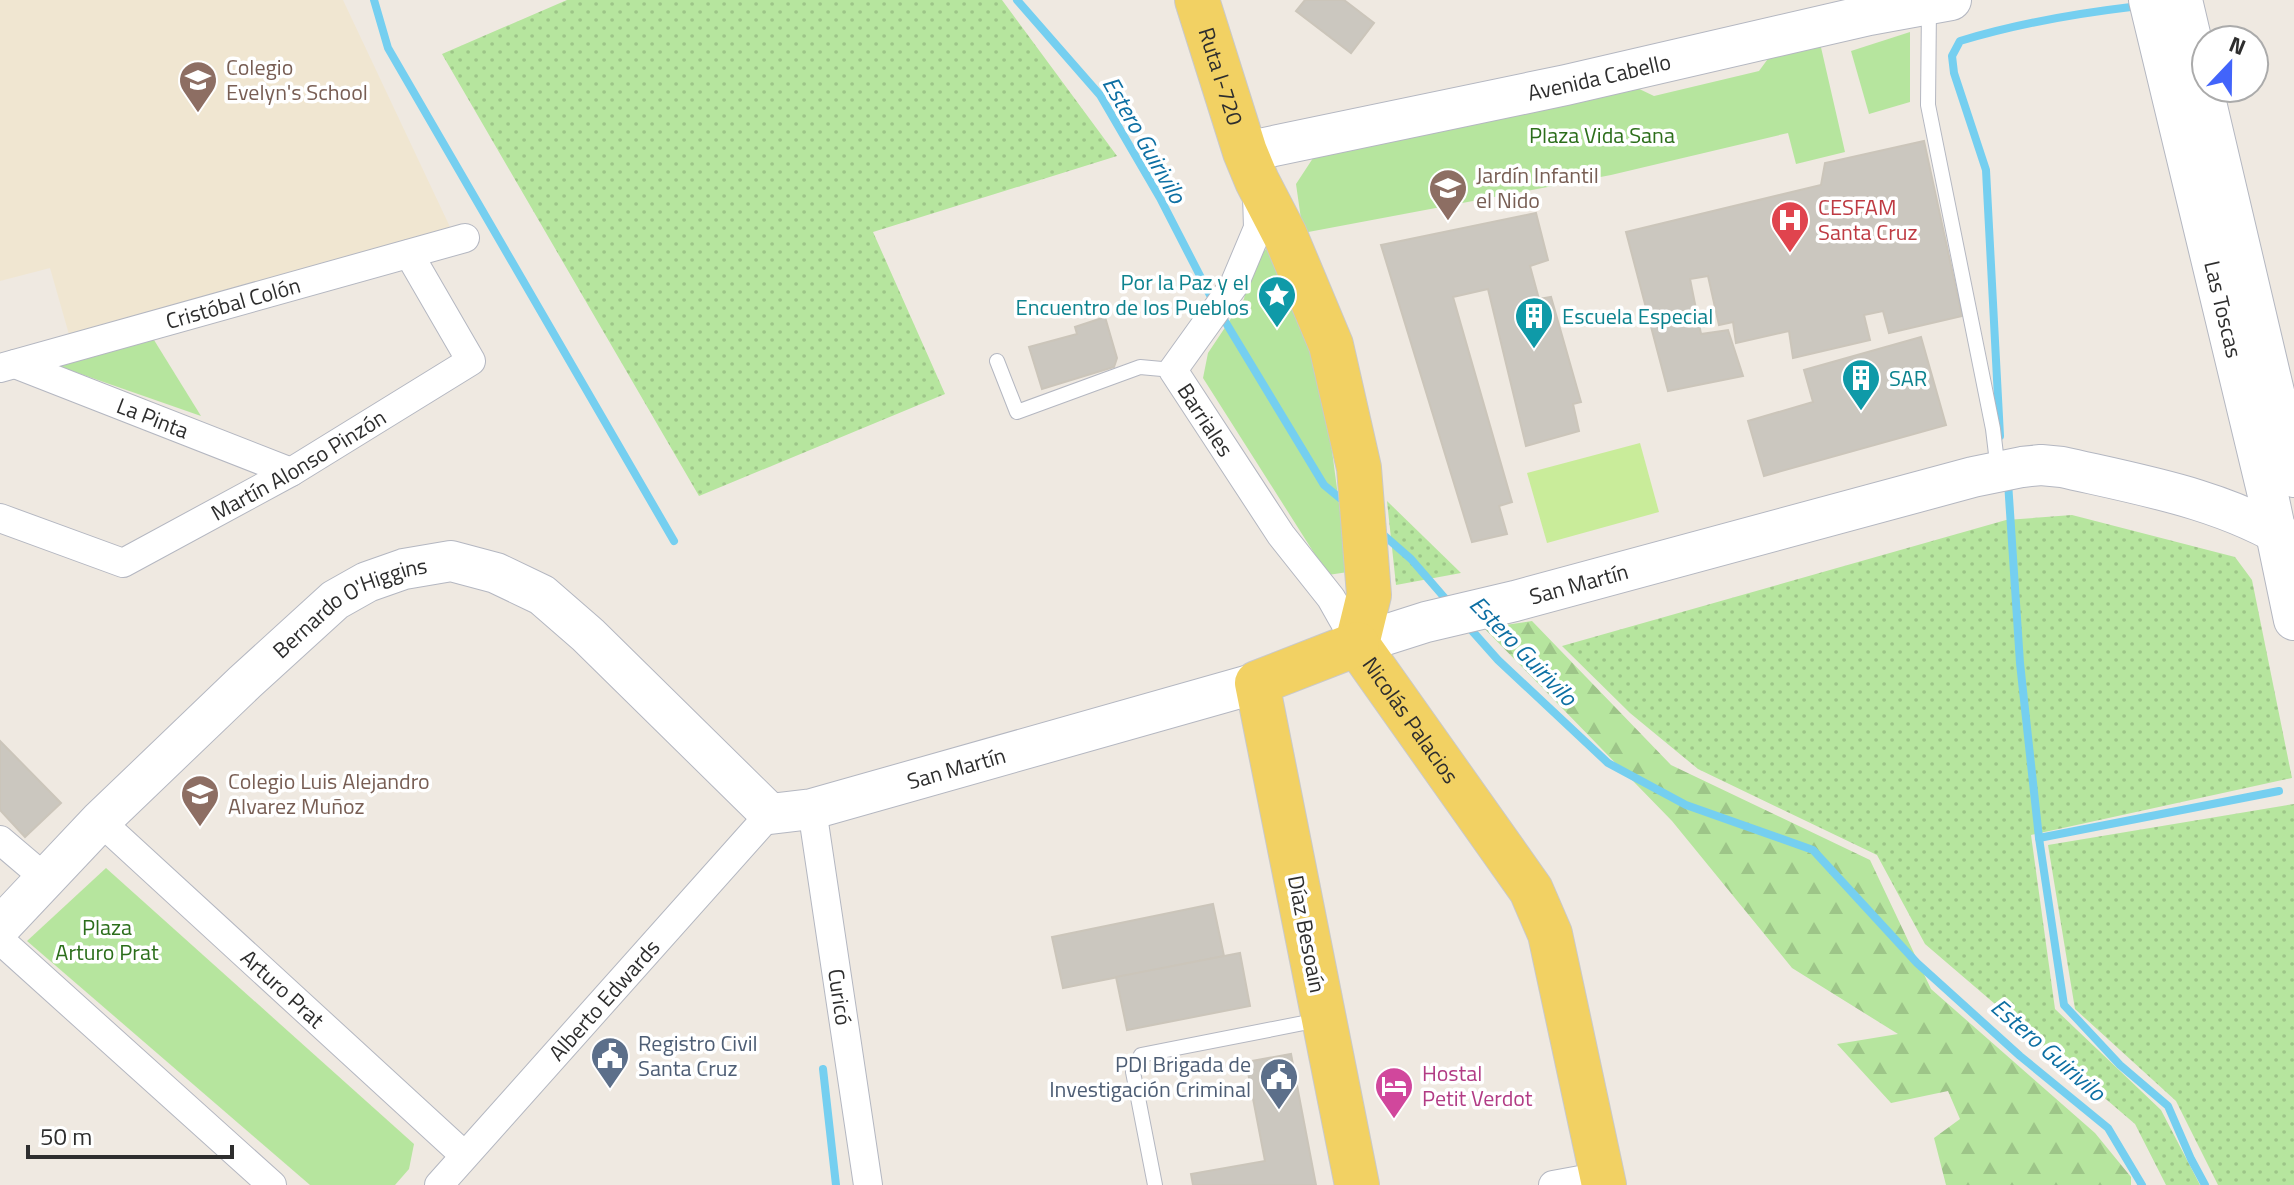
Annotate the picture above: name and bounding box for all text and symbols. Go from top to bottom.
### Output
street label: Ruta I-720 [1190,23,1252,129]
north arrow [2190,24,2270,104]
text: N [2224,27,2251,64]
street label: Avenida Cabello [1524,44,1674,110]
place label: Colegio Evelyn's School [226,50,368,109]
school or university icon: Colegio Evelyn's School [177,59,219,114]
water label: Estero Guirivilo [1094,69,1196,211]
park label: Plaza Vida Sana [1529,118,1675,152]
place label: Jardín Infantil el Nido [1476,158,1599,217]
school or university icon: Jardín Infantil el Nido [1427,167,1469,222]
place label: CESFAM Santa Cruz [1818,190,1917,249]
hospital icon: CESFAM Santa Cruz [1769,199,1811,254]
street label: Las Toscas [2195,257,2251,361]
place label: Por la Paz y el Encuentro de los Pueblos [1016,265,1249,324]
street label: Cristóbal Colón [162,268,304,338]
place icon: Por la Paz y el Encuentro de los Pueblos [1256,274,1298,329]
building icon: Escuela Especial [1513,295,1555,350]
place label: Escuela Especial [1562,299,1713,333]
building icon: SAR [1840,357,1882,412]
place label: SAR [1889,361,1927,395]
street label: Barriales [1169,376,1242,463]
street label: La Pinta [112,388,194,447]
street label: Martín Alonso Pinzón [205,400,393,529]
street label: Bernardo O'Higgins [265,548,430,666]
street label: San Martín [1526,554,1632,613]
water label: Estero Guirivilo [1462,587,1587,715]
street label: Nicolás Palacios [1354,650,1468,790]
street label: San Martín [903,738,1010,798]
place label: Colegio Luis Alejandro Alvarez Muñoz [228,764,430,823]
school or university icon: Colegio Luis Alejandro Alvarez Muñoz [179,773,221,828]
street label: Díaz Besoaín [1279,872,1335,996]
park label: Plaza Arturo Prat [55,910,159,969]
street label: Alberto Edwards [540,931,668,1068]
street label: Arturo Prat [233,941,333,1036]
street label: Curicó [819,966,861,1028]
water label: Estero Guirivilo [1983,989,2115,1110]
place label: Registro Civil Santa Cruz [638,1026,758,1085]
public building icon: Registro Civil Santa Cruz [589,1035,631,1090]
place label: PDI Brigada de Investigación Criminal [1049,1047,1251,1106]
public building icon: PDI Brigada de Investigación Criminal [1258,1056,1300,1111]
place label: Hostal Petit Verdot [1422,1056,1533,1115]
hotel icon: Hostal Petit Verdot [1373,1065,1415,1120]
scale bar [28,1109,232,1159]
text: 50 m [40,1118,92,1154]

